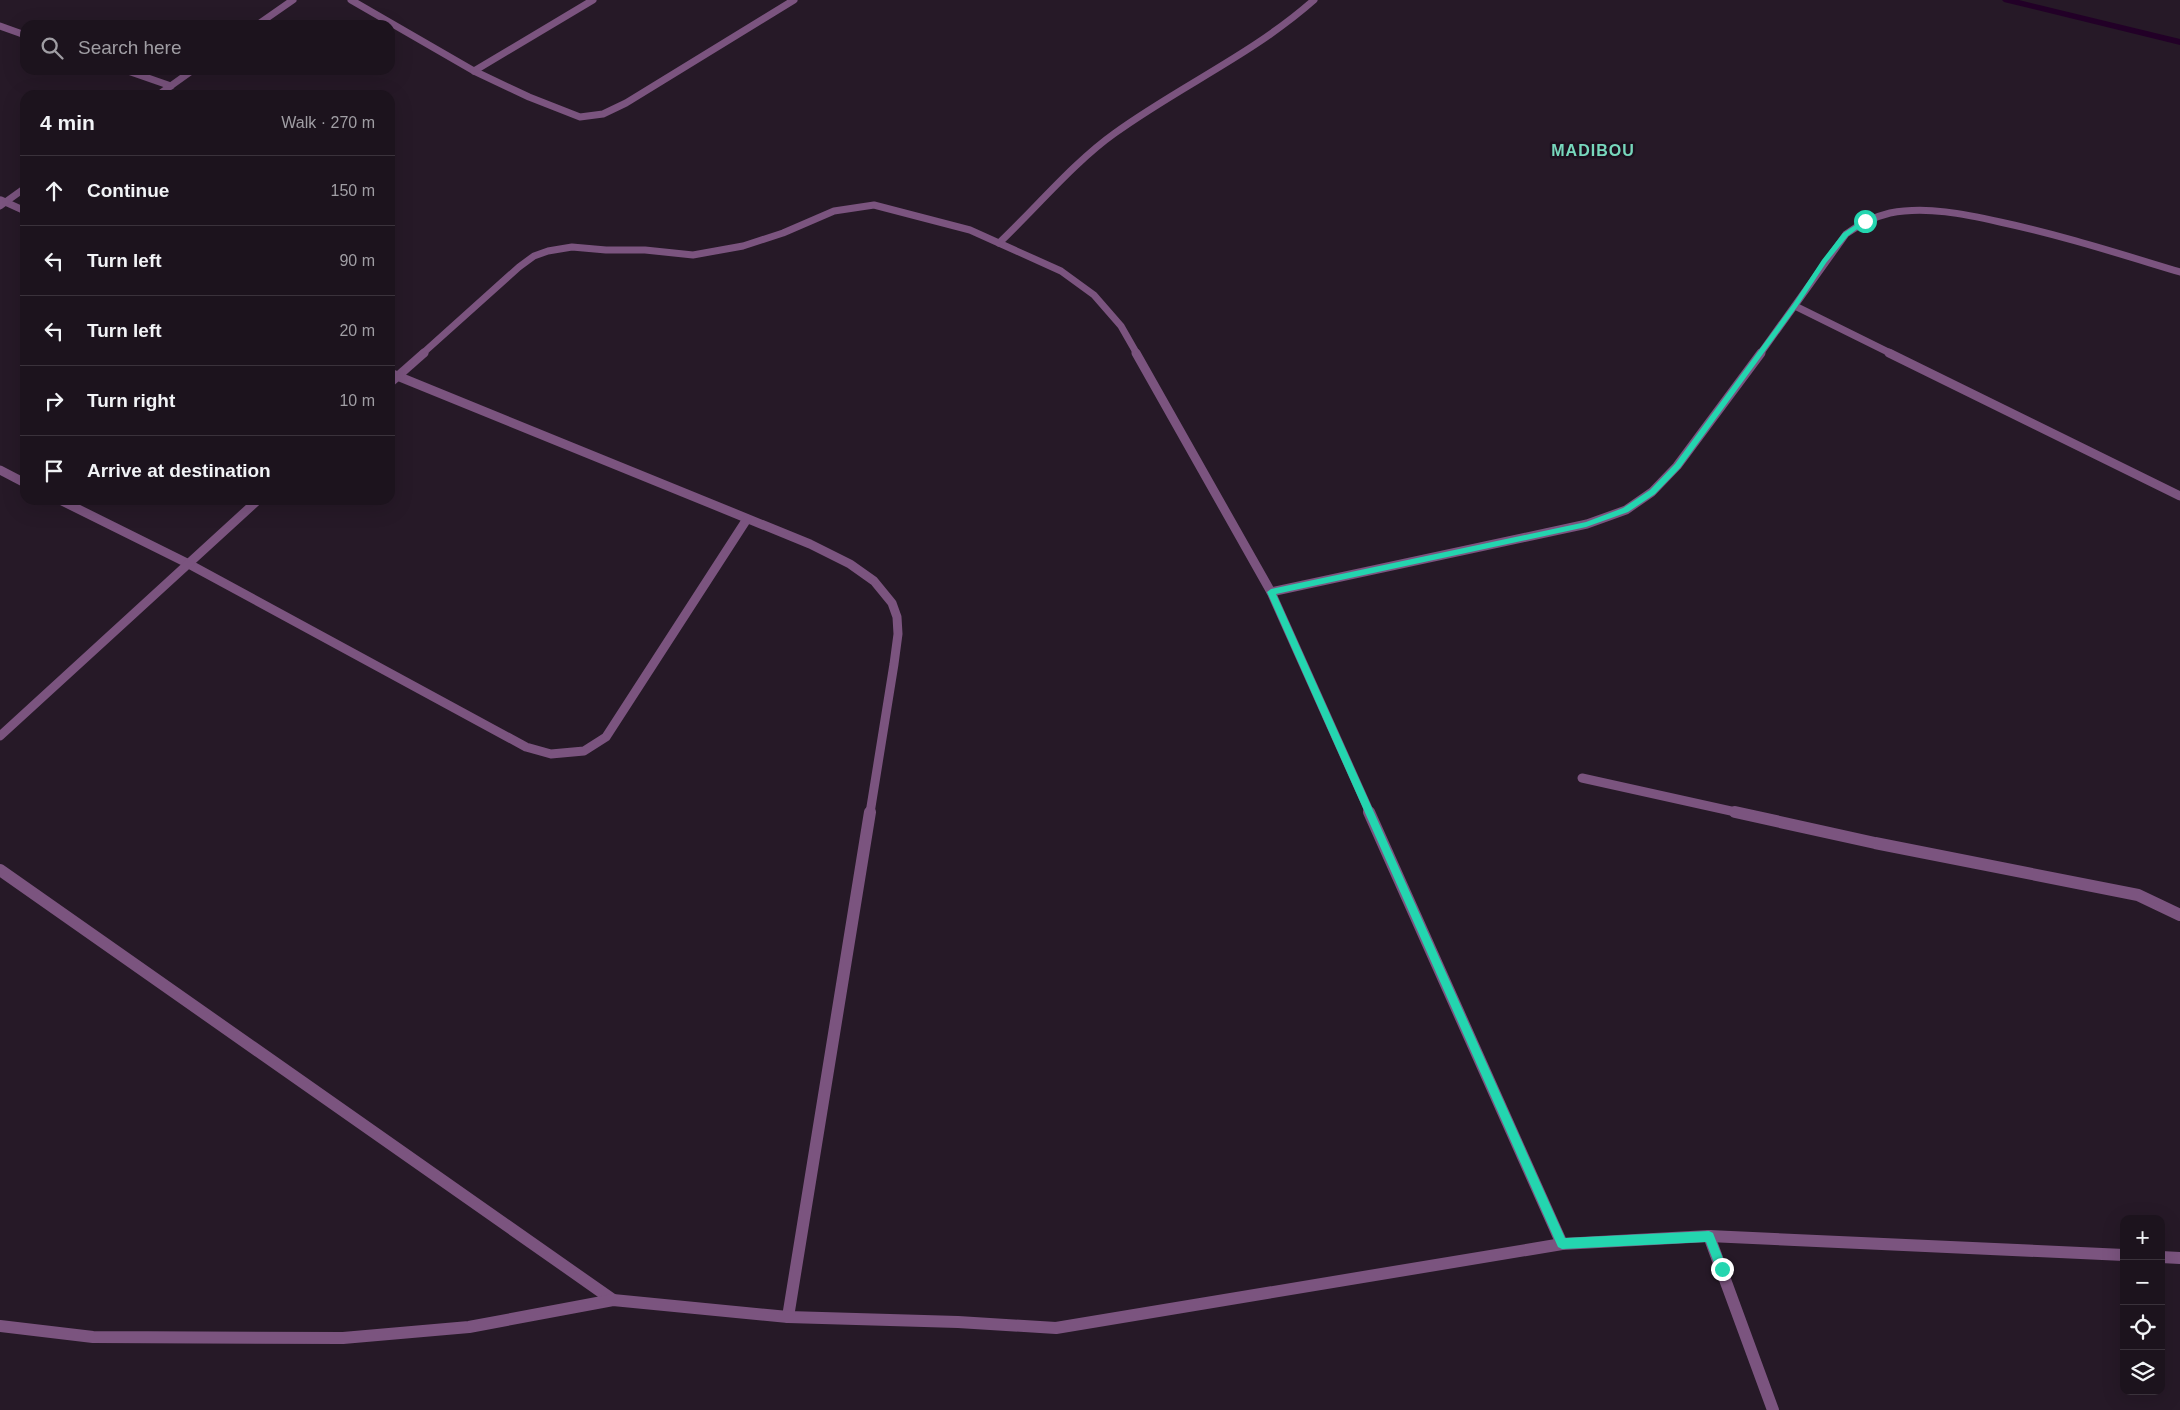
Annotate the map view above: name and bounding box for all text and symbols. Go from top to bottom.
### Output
search box [20,20,395,75]
icon: search [38,34,66,62]
text: Search here [78,37,182,58]
text: 4 min [40,111,95,134]
text: Walk · 270 m [281,114,375,131]
district label: MADIBOU [1551,142,1635,159]
icon: ahead [40,177,68,205]
text: Continue [87,180,169,201]
text: 150 m [331,182,375,199]
route start [1854,210,1877,233]
icon: left [40,247,68,275]
text: Turn left [87,250,162,271]
text: 90 m [339,252,375,269]
icon: left [40,317,68,345]
text: Turn left [87,320,162,341]
text: 20 m [339,322,375,339]
icon: right [40,387,68,415]
text: Turn right [87,390,175,411]
text: 10 m [339,392,375,409]
icon: arrive [40,457,68,485]
text: Arrive at destination [87,460,271,481]
map controls [2120,1215,2165,1395]
button: + [2120,1215,2165,1260]
route end [1711,1258,1734,1281]
button: − [2120,1260,2165,1305]
button: locate [2120,1305,2165,1350]
button: layers [2120,1350,2165,1395]

